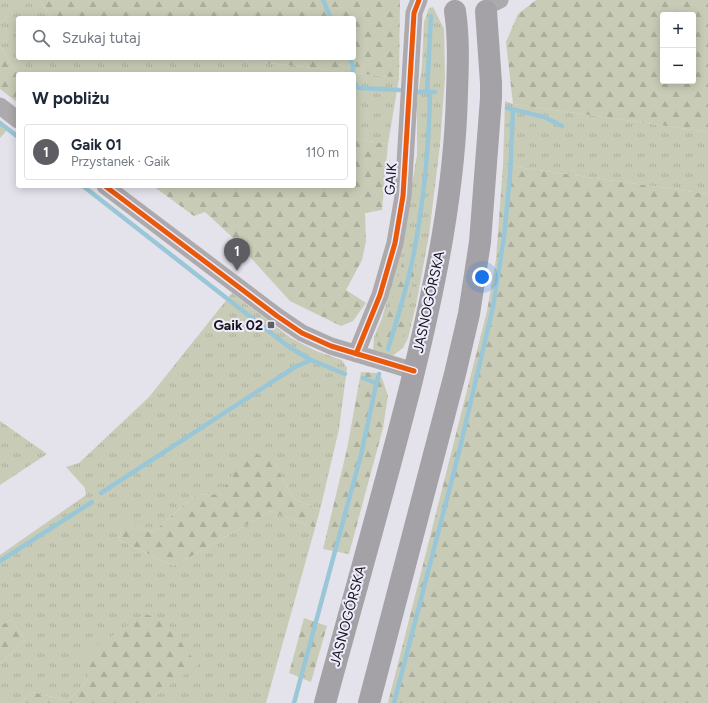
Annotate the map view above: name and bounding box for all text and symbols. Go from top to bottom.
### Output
map controls [660,12,696,84]
button: + [660,12,696,48]
search box [16,16,356,60]
icon: search [30,27,52,49]
text: Szukaj tutaj [62,29,141,47]
button: − [660,48,696,84]
text: W pobliżu [32,88,109,108]
text: Gaik 01 [71,136,122,154]
text: 1 [43,145,49,160]
text: 110 m [306,145,339,160]
text: Przystanek · Gaik [71,154,170,169]
street label: GAIK [381,162,401,196]
pin: 1 [224,238,250,271]
street label: JASNOGÓRSKA [410,249,448,355]
your location [472,267,492,287]
place label: Gaik 02 [213,317,263,334]
marker: Gaik 02 [266,320,276,330]
street label: JASNOGÓRSKA [326,563,370,668]

